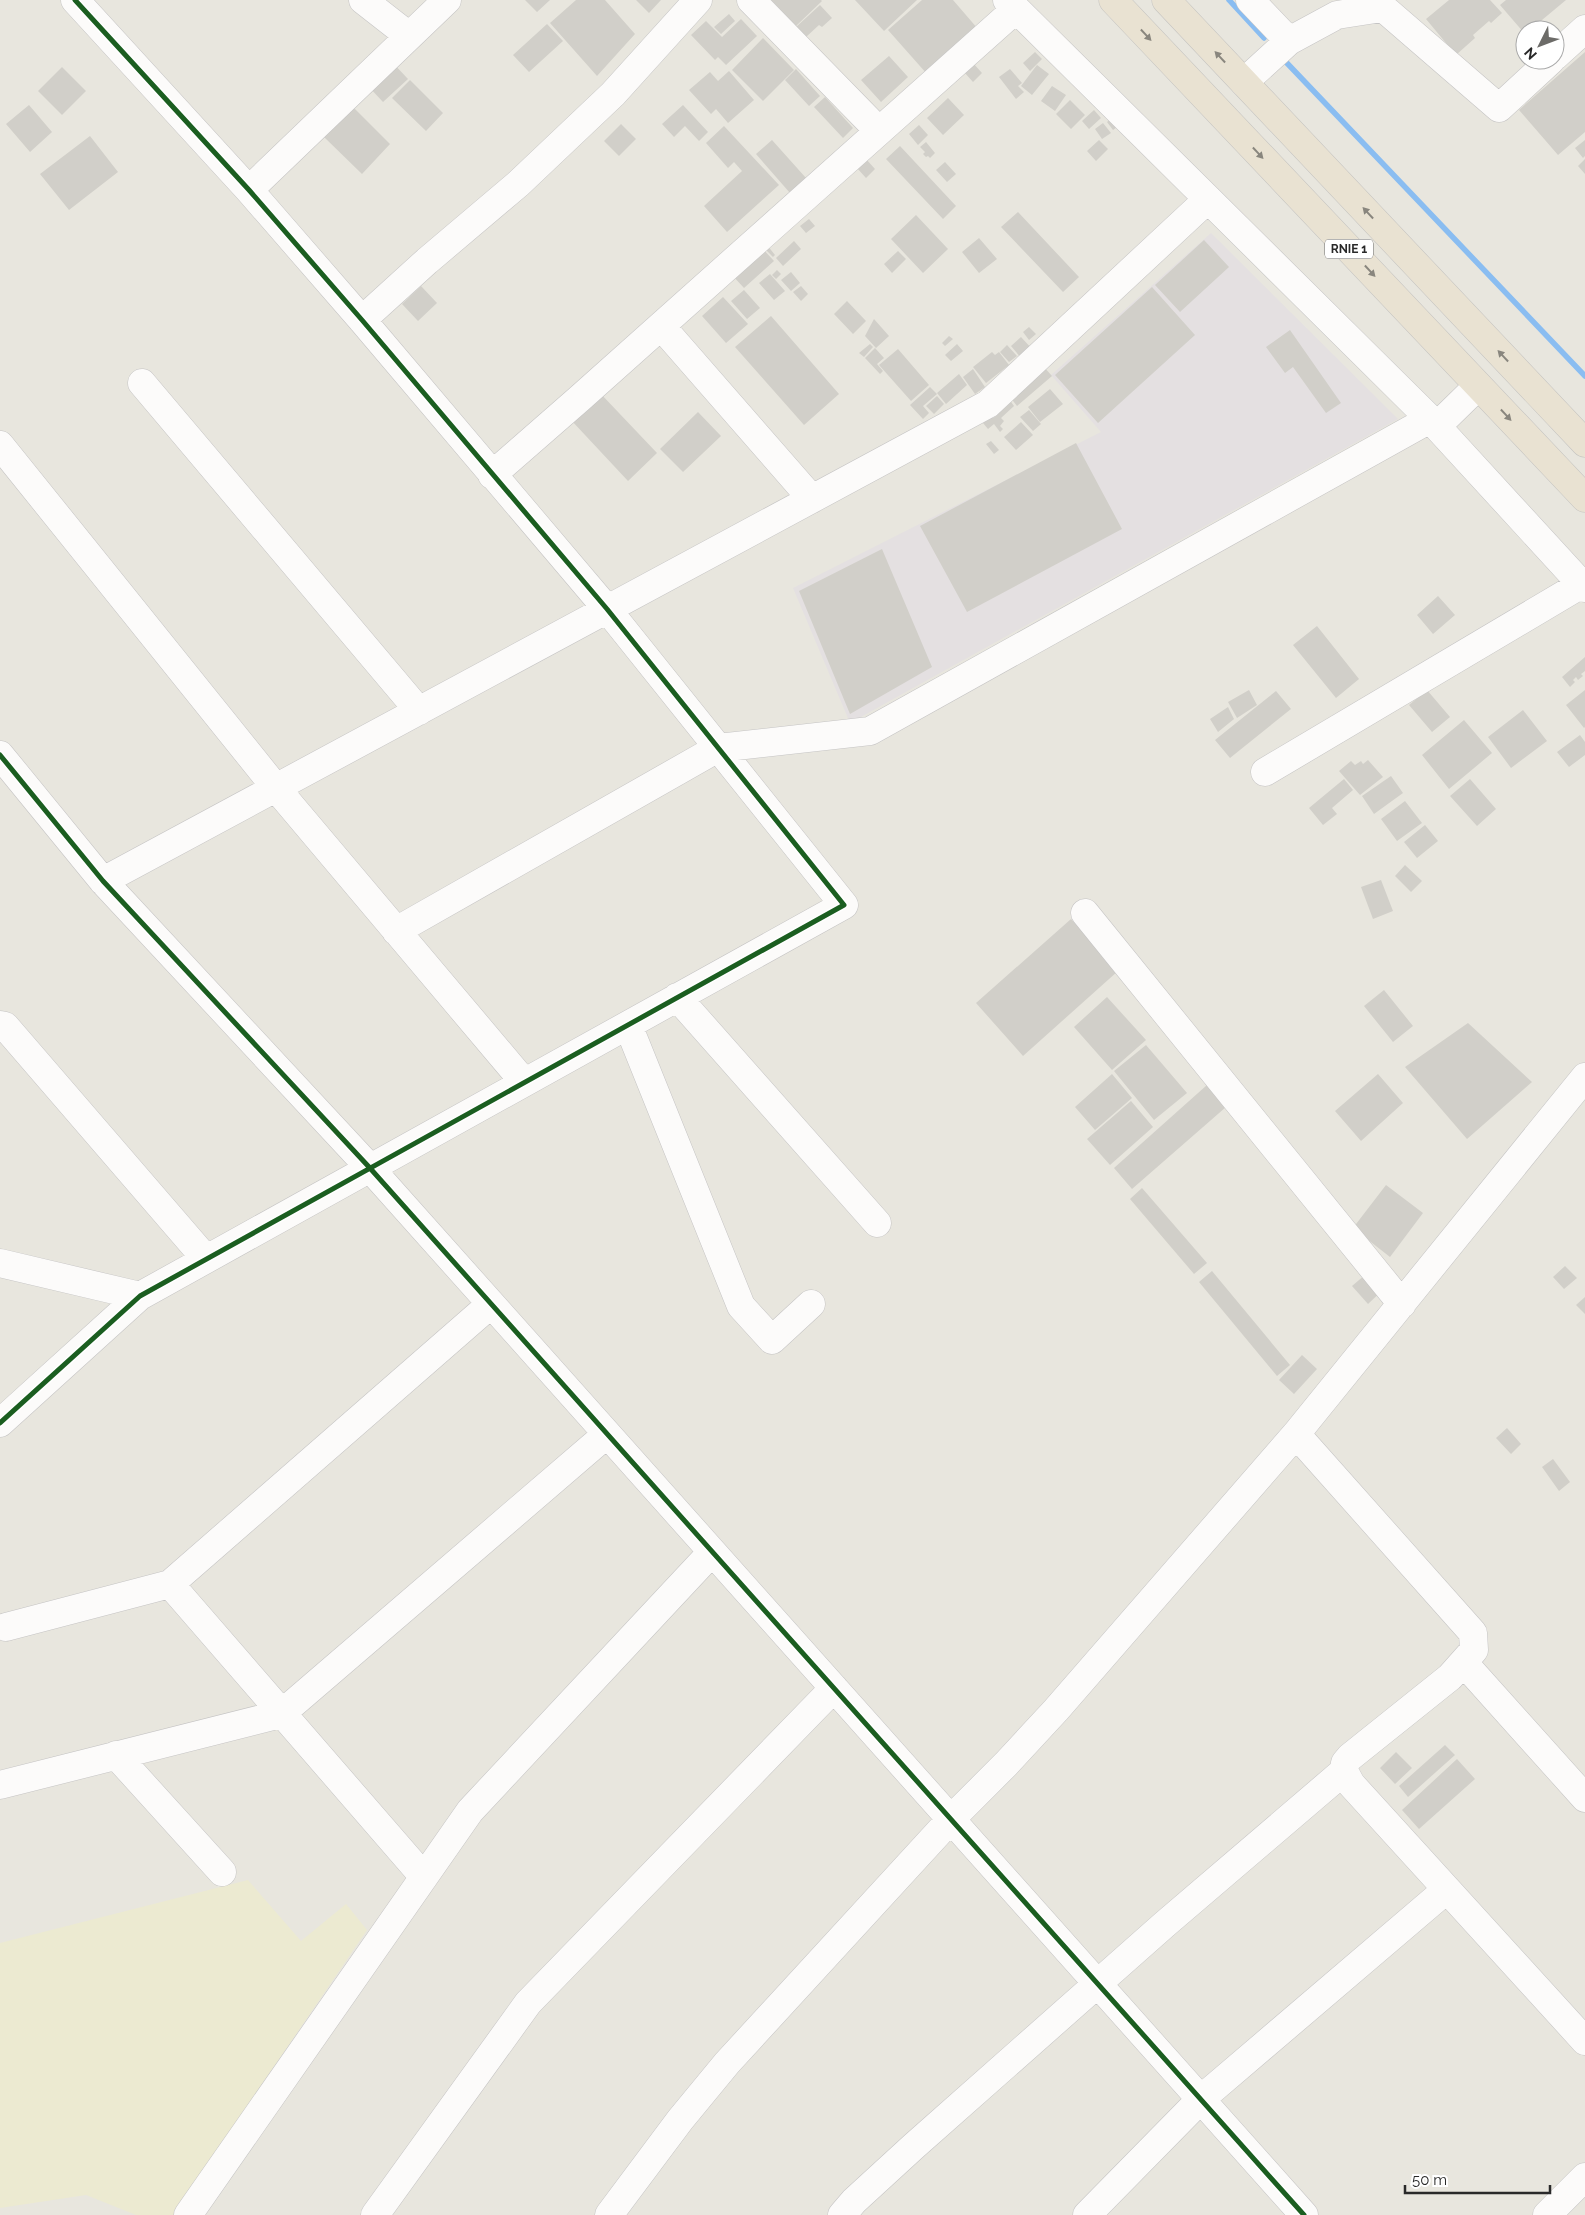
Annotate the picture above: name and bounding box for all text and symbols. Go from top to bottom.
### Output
north arrow [1515,20,1565,70]
one-way arrow [1140,29,1152,41]
text: N [1521,44,1540,63]
one-way arrow [1214,51,1226,63]
one-way arrow [1252,147,1264,159]
one-way arrow [1362,207,1374,219]
road number: RNIE 1 [1325,240,1373,258]
one-way arrow [1364,265,1376,277]
one-way arrow [1497,351,1509,363]
one-way arrow [1500,408,1512,420]
scale bar [1405,2162,1550,2194]
text: 50 m [1412,2171,1447,2189]

